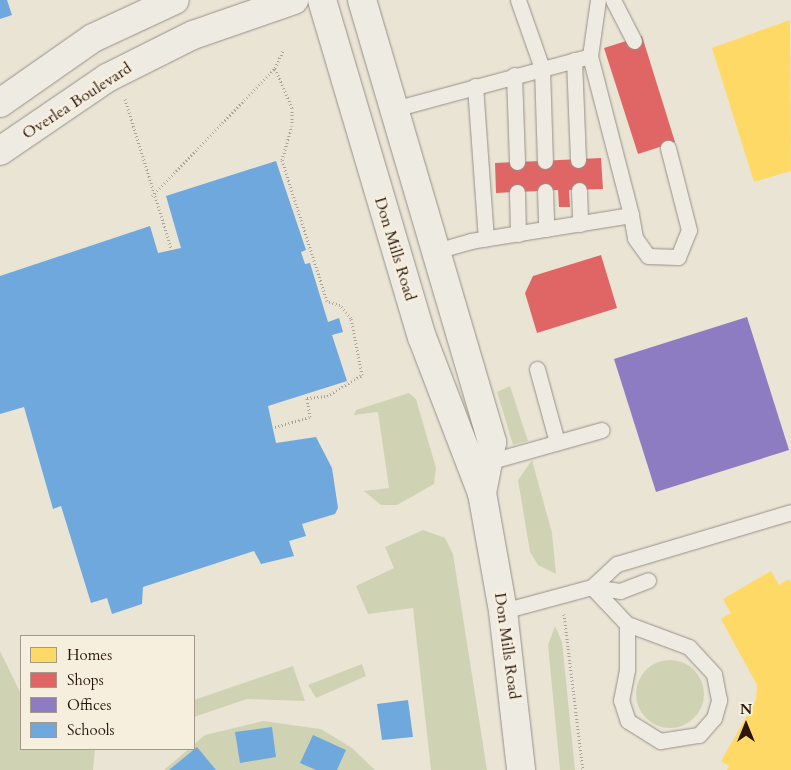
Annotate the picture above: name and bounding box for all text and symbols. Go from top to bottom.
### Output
street label: Overlea Boulevard [19,58,135,144]
street label: Don Mills Road [370,195,420,303]
street label: Don Mills Road [490,591,524,701]
legend [20,635,195,750]
text: Homes [67,645,112,665]
text: Shops [67,670,104,690]
text: Offices [67,695,112,715]
north arrow [721,700,771,750]
text: N [740,700,752,719]
text: Schools [67,720,115,740]

